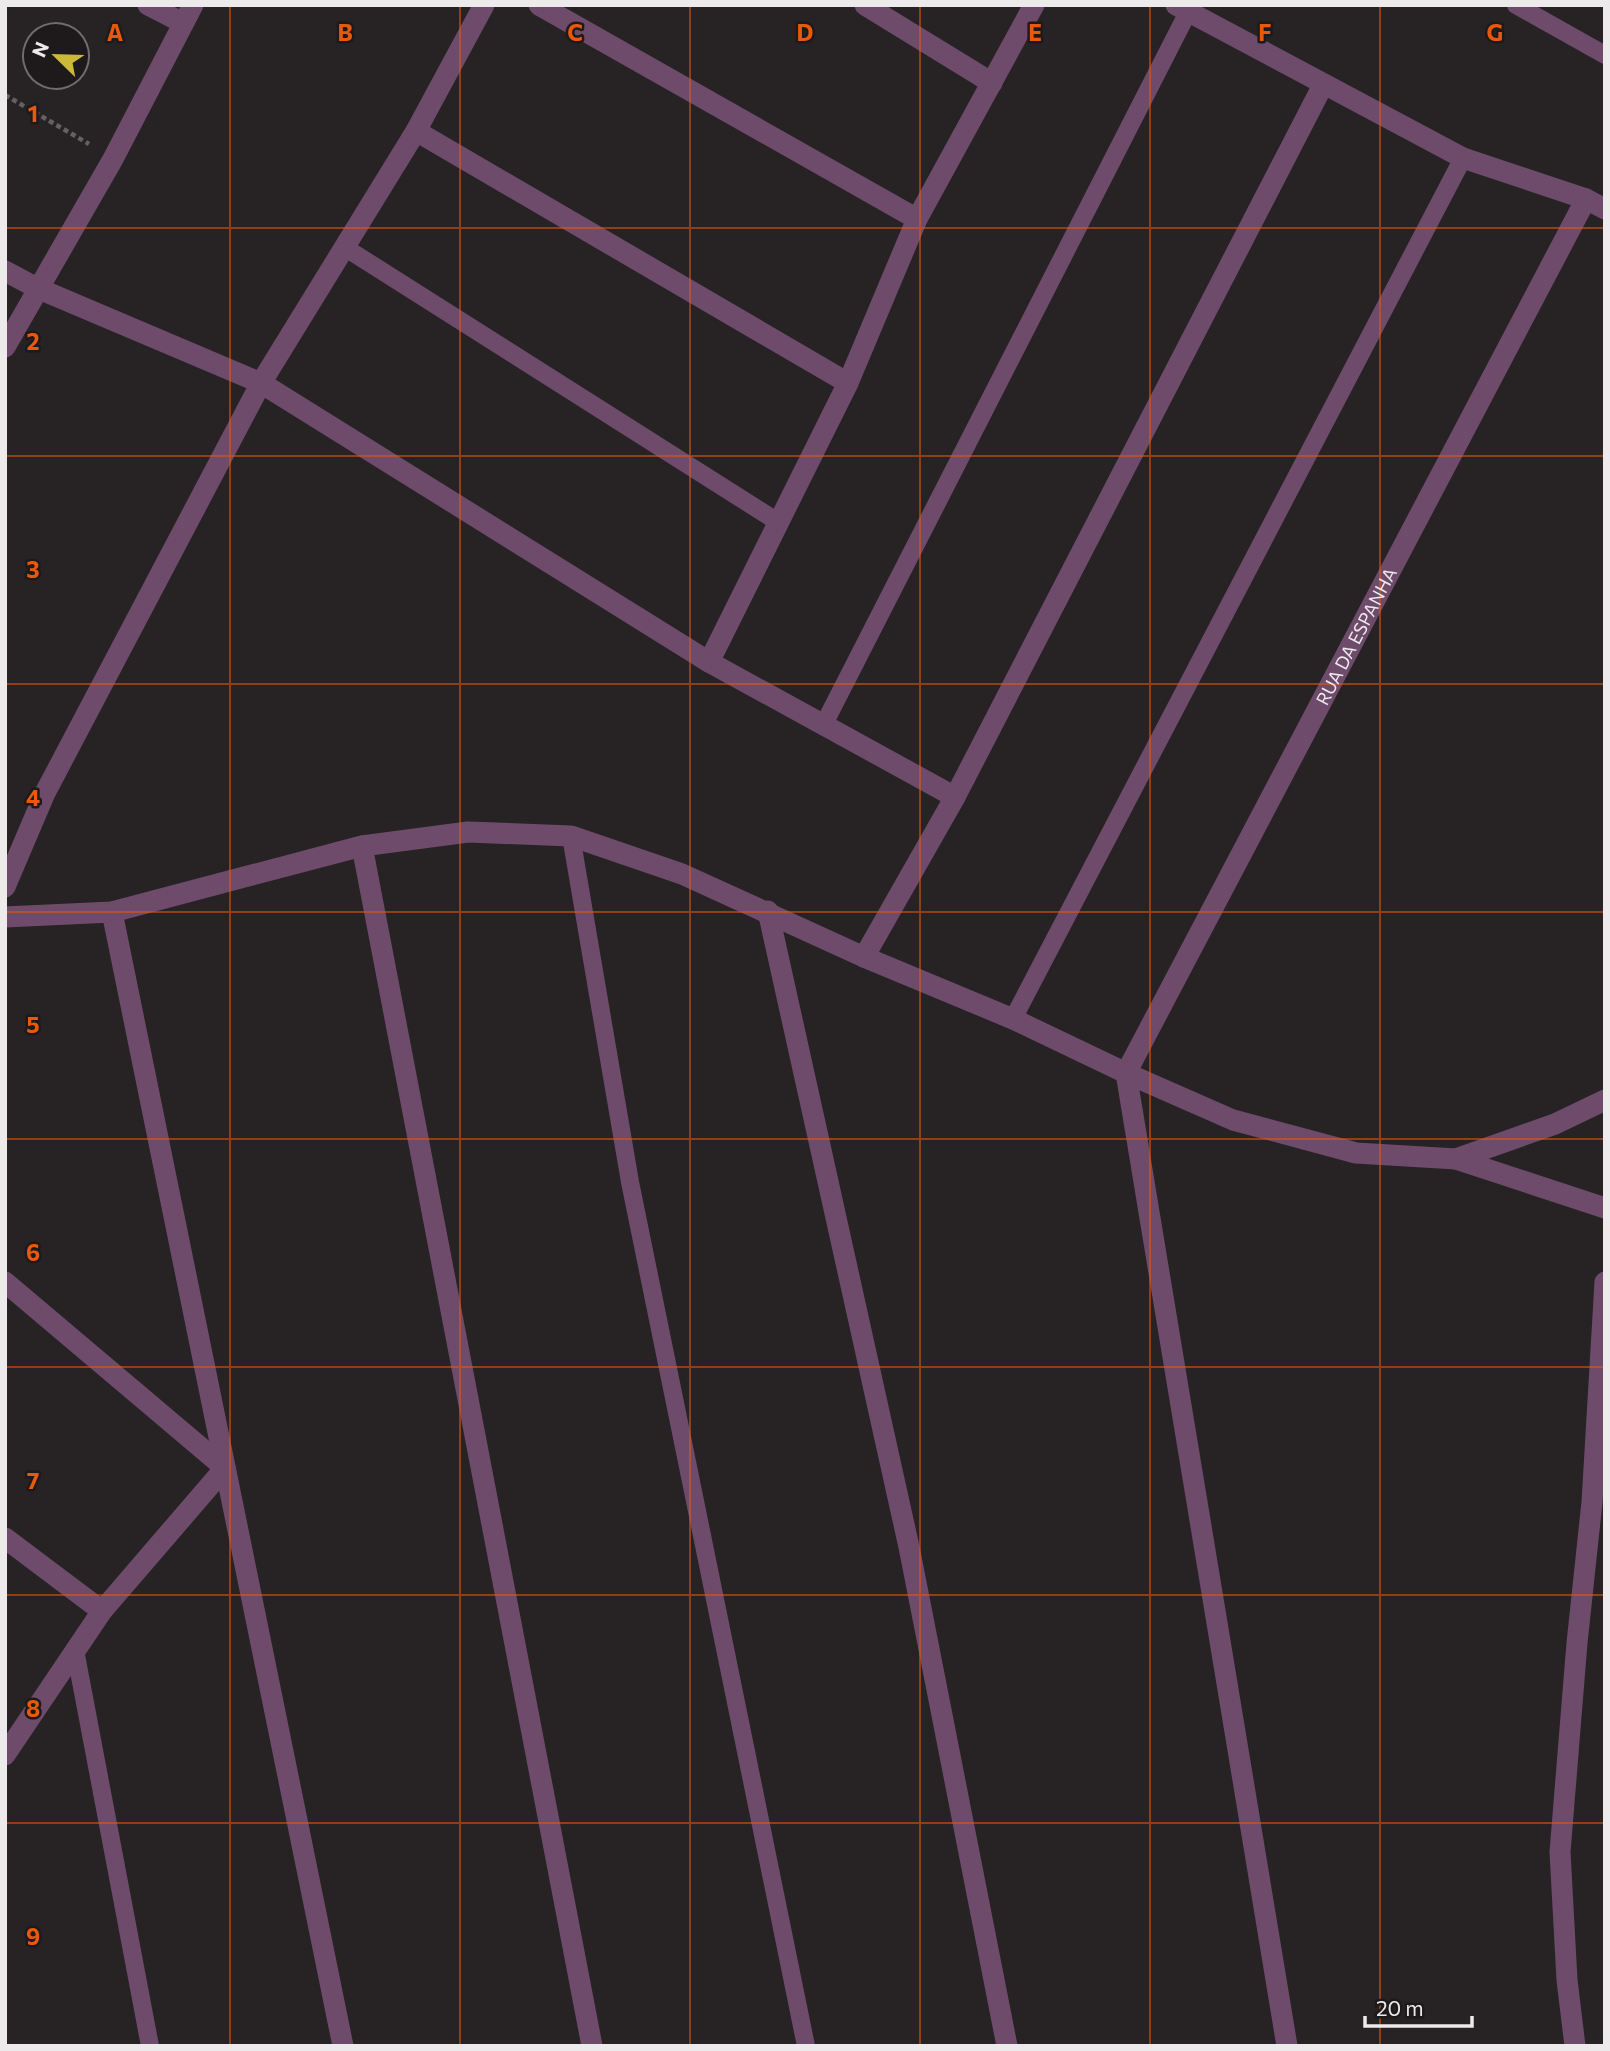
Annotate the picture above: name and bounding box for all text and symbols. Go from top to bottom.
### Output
text: A [107,18,124,46]
text: B [337,18,353,46]
text: C [567,18,583,46]
text: D [797,18,814,46]
text: E [1028,18,1042,46]
text: F [1258,18,1272,46]
text: G [1487,18,1503,46]
north arrow [21,21,91,91]
text: N [27,38,53,60]
text: 1 [28,99,38,127]
text: 2 [26,327,40,355]
text: 3 [26,555,40,583]
street label: RUA DA ESPANHA [1311,564,1401,709]
text: 4 [26,783,40,811]
text: 5 [26,1010,40,1038]
text: 6 [26,1238,40,1266]
text: 7 [27,1466,39,1494]
text: 8 [26,1694,40,1722]
text: 9 [26,1922,40,1950]
scale bar [1365,1984,1472,2028]
text: 20 m [1376,1995,1424,2020]

